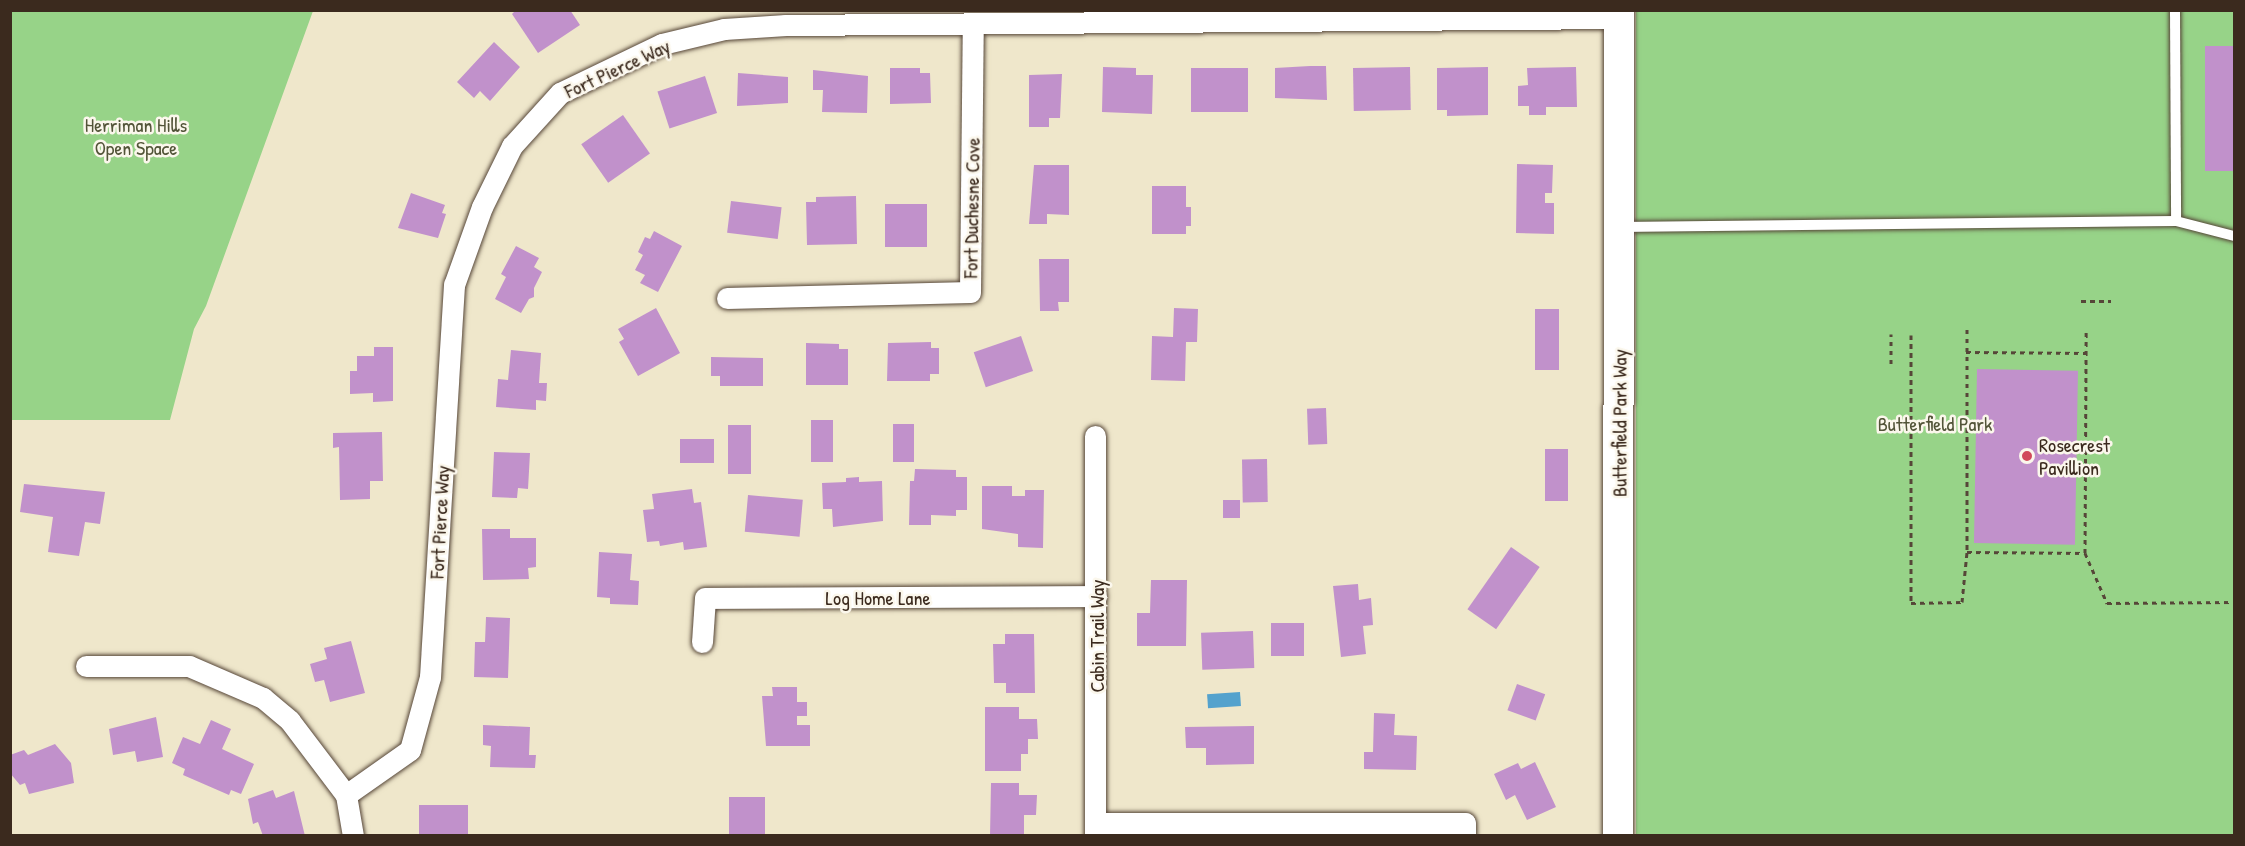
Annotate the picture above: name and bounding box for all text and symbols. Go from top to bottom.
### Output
street label: Fort Pierce Way [561,33,673,103]
park label: Herriman Hills Open Space [85,113,187,160]
street label: Fort Duchesne Cove [958,137,984,279]
street label: Butterfield Park Way [1607,349,1631,497]
park label: Butterfield Park [1878,411,1992,435]
place label: Rosecrest Pavillion [2039,432,2110,479]
marker: Rosecrest Pavillion [2020,449,2034,463]
street label: Fort Pierce Way [424,465,454,579]
street label: Cabin Trail Way [1084,579,1108,693]
street label: Log Home Lane [826,585,930,609]

